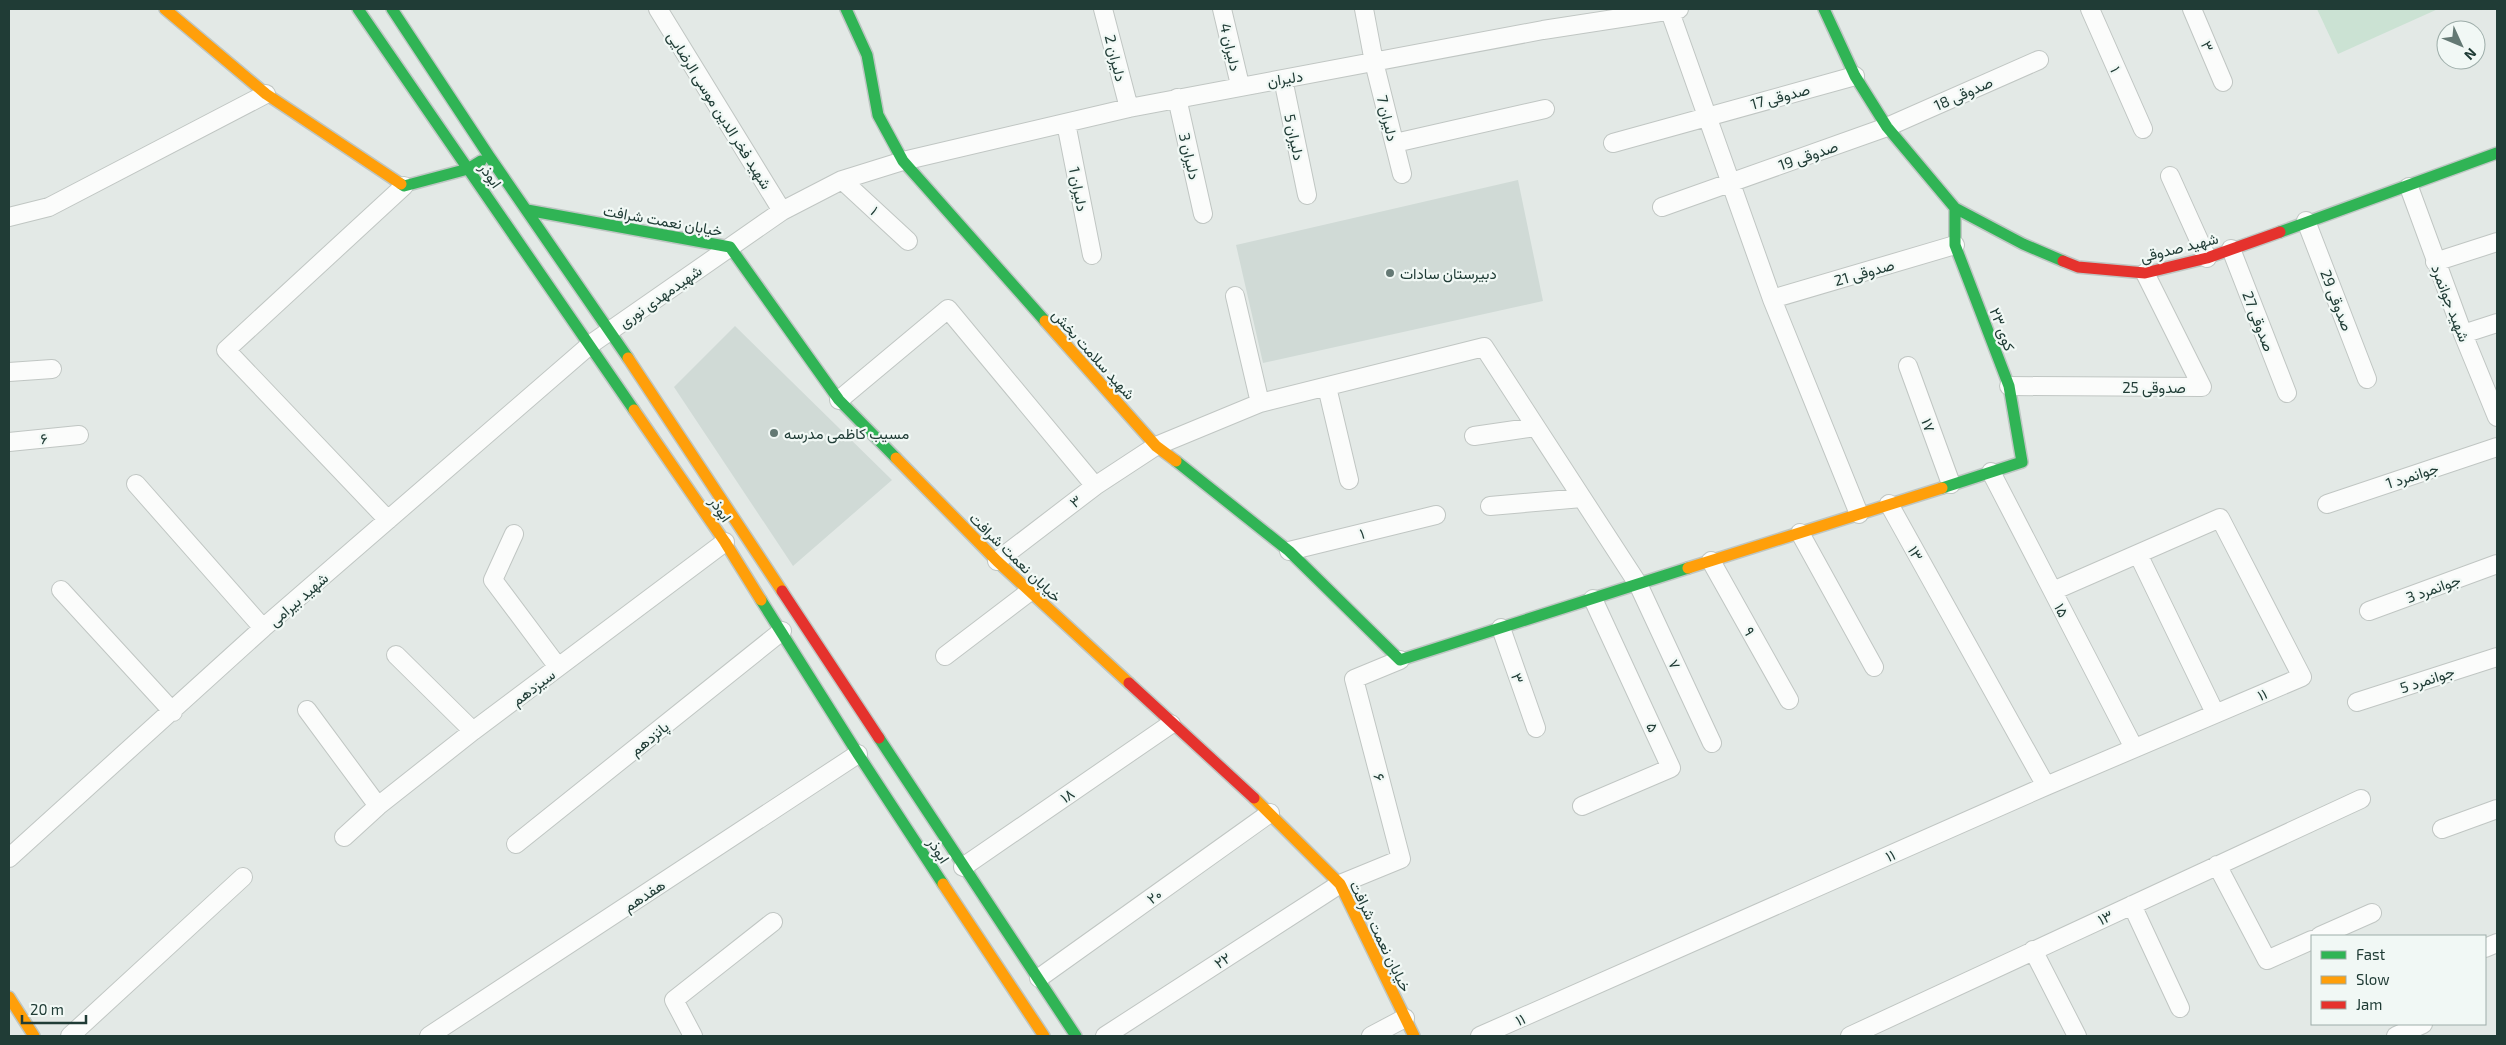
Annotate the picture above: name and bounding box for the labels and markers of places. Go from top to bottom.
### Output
place label: دبیرستان سادات [1400,264,1497,283]
marker: دبیرستان سادات [1384,267,1396,279]
place label: مسیب کاظمی مدرسه [784,424,909,444]
marker: مسیب کاظمی مدرسه [768,427,780,439]

